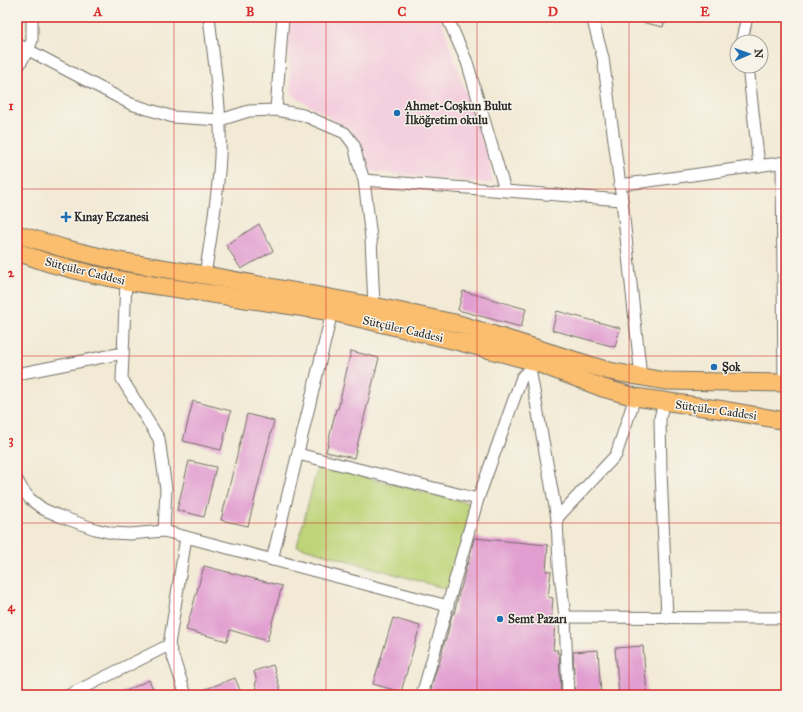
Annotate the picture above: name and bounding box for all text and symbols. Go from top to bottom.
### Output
text: A [93,4,103,20]
text: B [246,4,255,20]
text: C [398,4,407,20]
text: D [548,4,558,20]
text: E [700,4,710,20]
north arrow [729,34,769,74]
text: N [752,49,765,59]
text: 1 [8,98,14,114]
place label: Ahmet-Coşkun Bulut İlköğretim okulu [404,99,513,128]
marker: Ahmet-Coşkun Bulut İlköğretim okulu [392,108,402,118]
place label: Kınay Eczanesi [74,210,150,225]
marker: Kınay Eczanesi [61,212,71,222]
street label: Sütçüler Caddesi [43,254,127,288]
text: 2 [8,265,15,281]
street label: Sütçüler Caddesi [361,313,445,345]
place label: Şok [722,360,741,375]
marker: Şok [709,362,719,372]
street label: Sütçüler Caddesi [674,397,758,423]
text: 3 [8,432,14,448]
text: 4 [7,599,15,615]
place label: Semt Pazarı [508,612,568,626]
marker: Semt Pazarı [495,614,505,624]

